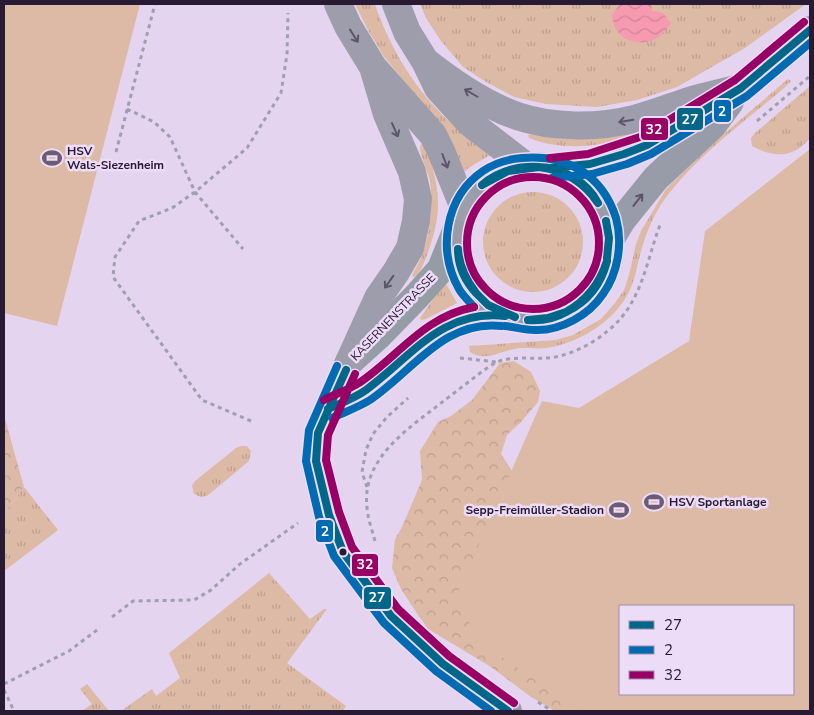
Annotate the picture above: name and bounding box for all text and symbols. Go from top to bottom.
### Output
one-way arrow [350,29,360,43]
one-way arrow [464,88,478,98]
line badge: 2 [713,99,732,123]
text: 2 [718,102,726,121]
line badge: 27 [676,107,704,131]
text: 27 [682,110,698,129]
one-way arrow [619,116,635,126]
line badge: 32 [640,117,669,141]
text: 32 [646,120,662,139]
one-way arrow [390,122,400,137]
place label: HSV Wals-Siezenheim [67,143,164,173]
sports icon: HSV Wals-Siezenheim [41,147,63,169]
one-way arrow [441,153,450,168]
one-way arrow [632,194,643,207]
street label: KASERNENSTRASSE [347,270,439,364]
one-way arrow [384,274,394,288]
sports icon: HSV Sportanlage [643,491,665,513]
place label: HSV Sportanlage [669,494,767,510]
sports icon: Sepp-Freimüller-Stadion [608,499,630,521]
place label: Sepp-Freimüller-Stadion [465,502,604,518]
line badge: 2 [315,519,334,543]
text: 2 [321,522,329,541]
unlabelled marker [338,547,348,557]
line badge: 32 [351,553,379,577]
text: 32 [357,555,373,574]
line badge: 27 [363,586,392,610]
text: 27 [369,588,385,607]
legend [619,605,794,695]
text: 27 [664,615,682,635]
text: 2 [664,640,673,660]
text: 32 [664,665,682,685]

